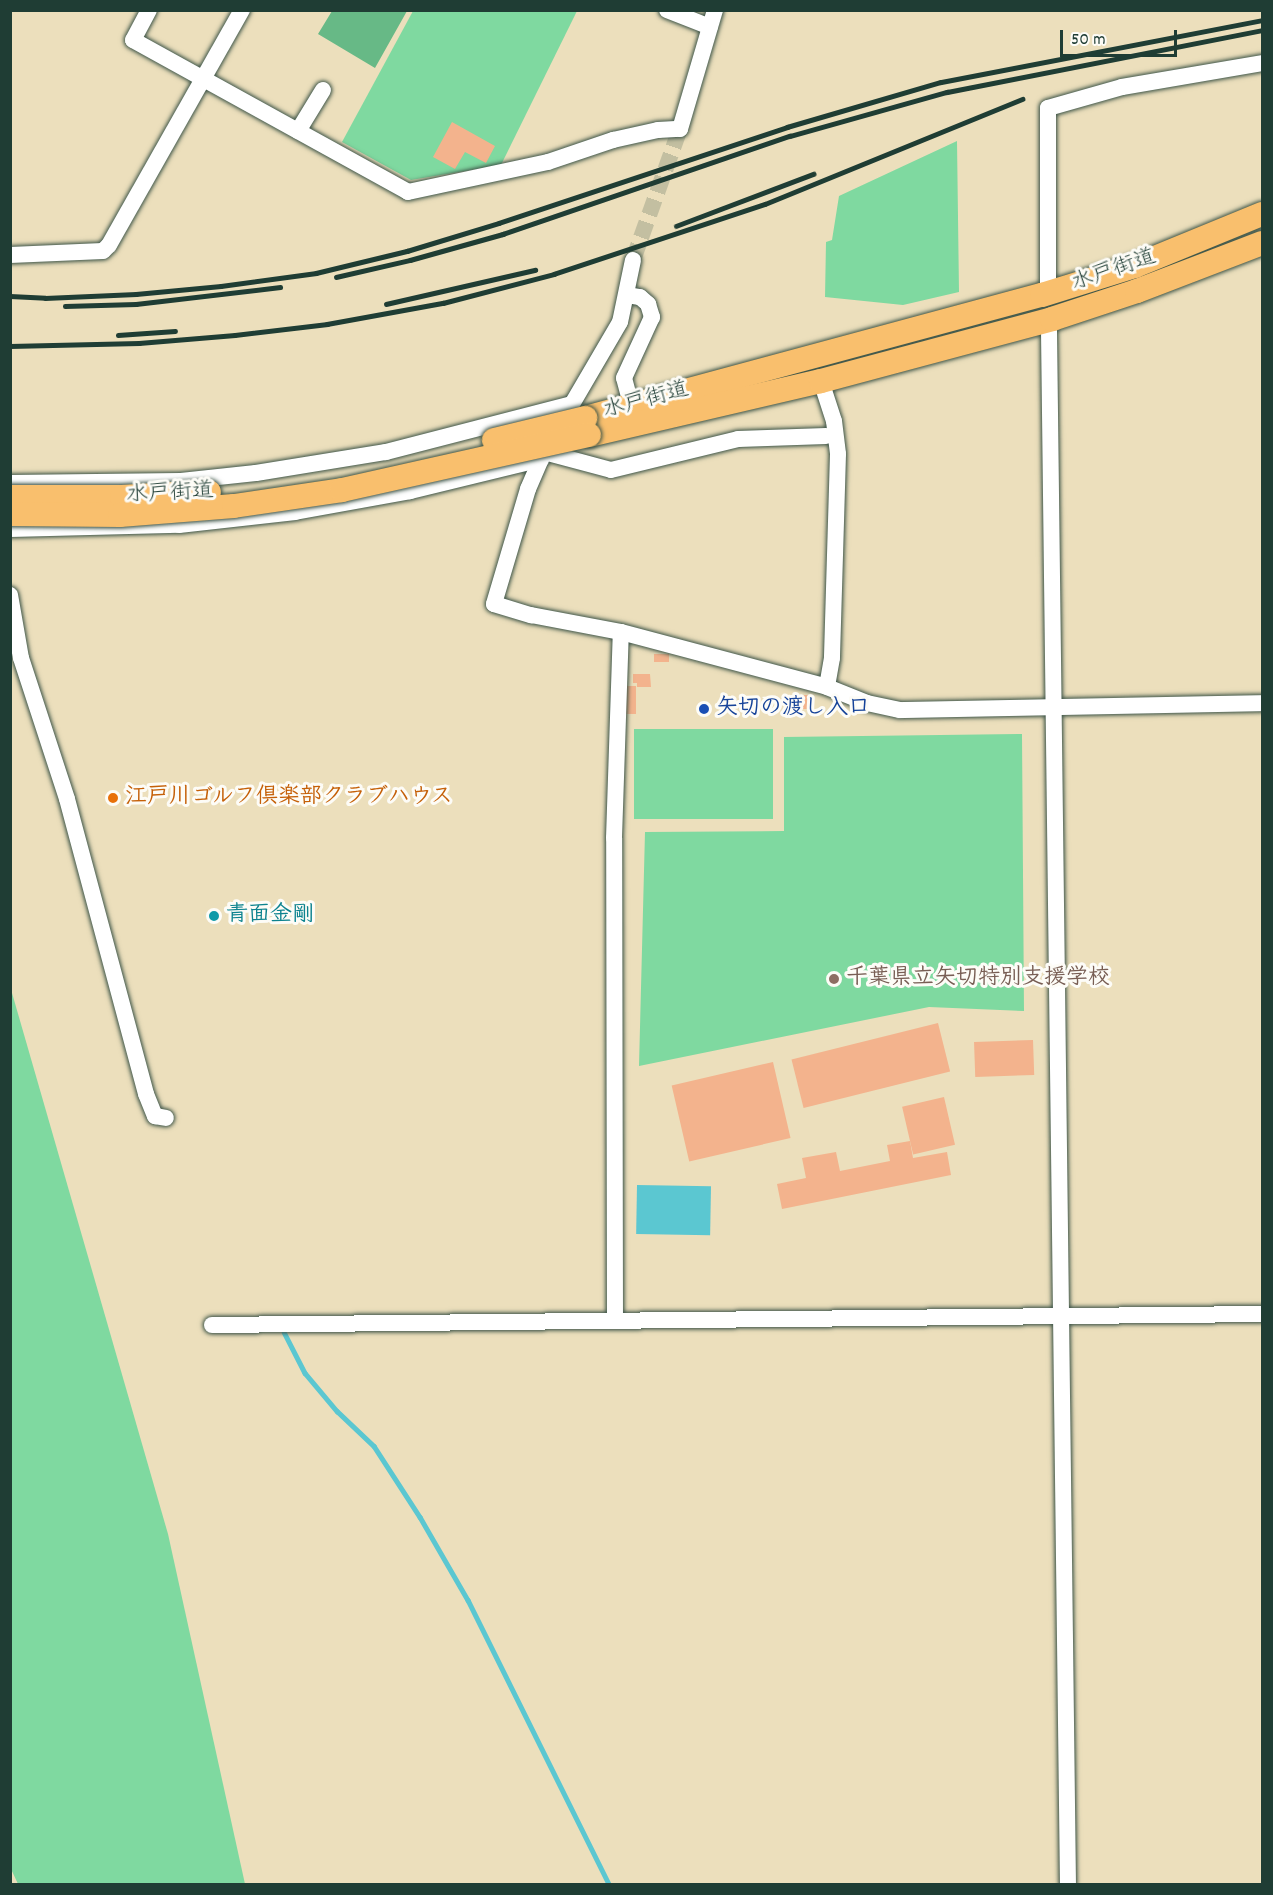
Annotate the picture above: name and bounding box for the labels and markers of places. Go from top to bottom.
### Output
place label: 矢切の渡し入口 [716,696,870,722]
marker: 矢切の渡し入口 [697,702,711,716]
place label: 江戸川ゴルフ倶楽部クラブハウス [125,785,455,811]
marker: 江戸川ゴルフ倶楽部クラブハウス [106,791,120,805]
place label: 青面金剛 [226,903,314,929]
marker: 青面金剛 [207,909,221,923]
place label: 千葉県立矢切特別支援学校 [846,966,1110,992]
marker: 千葉県立矢切特別支援学校 [827,972,841,986]

